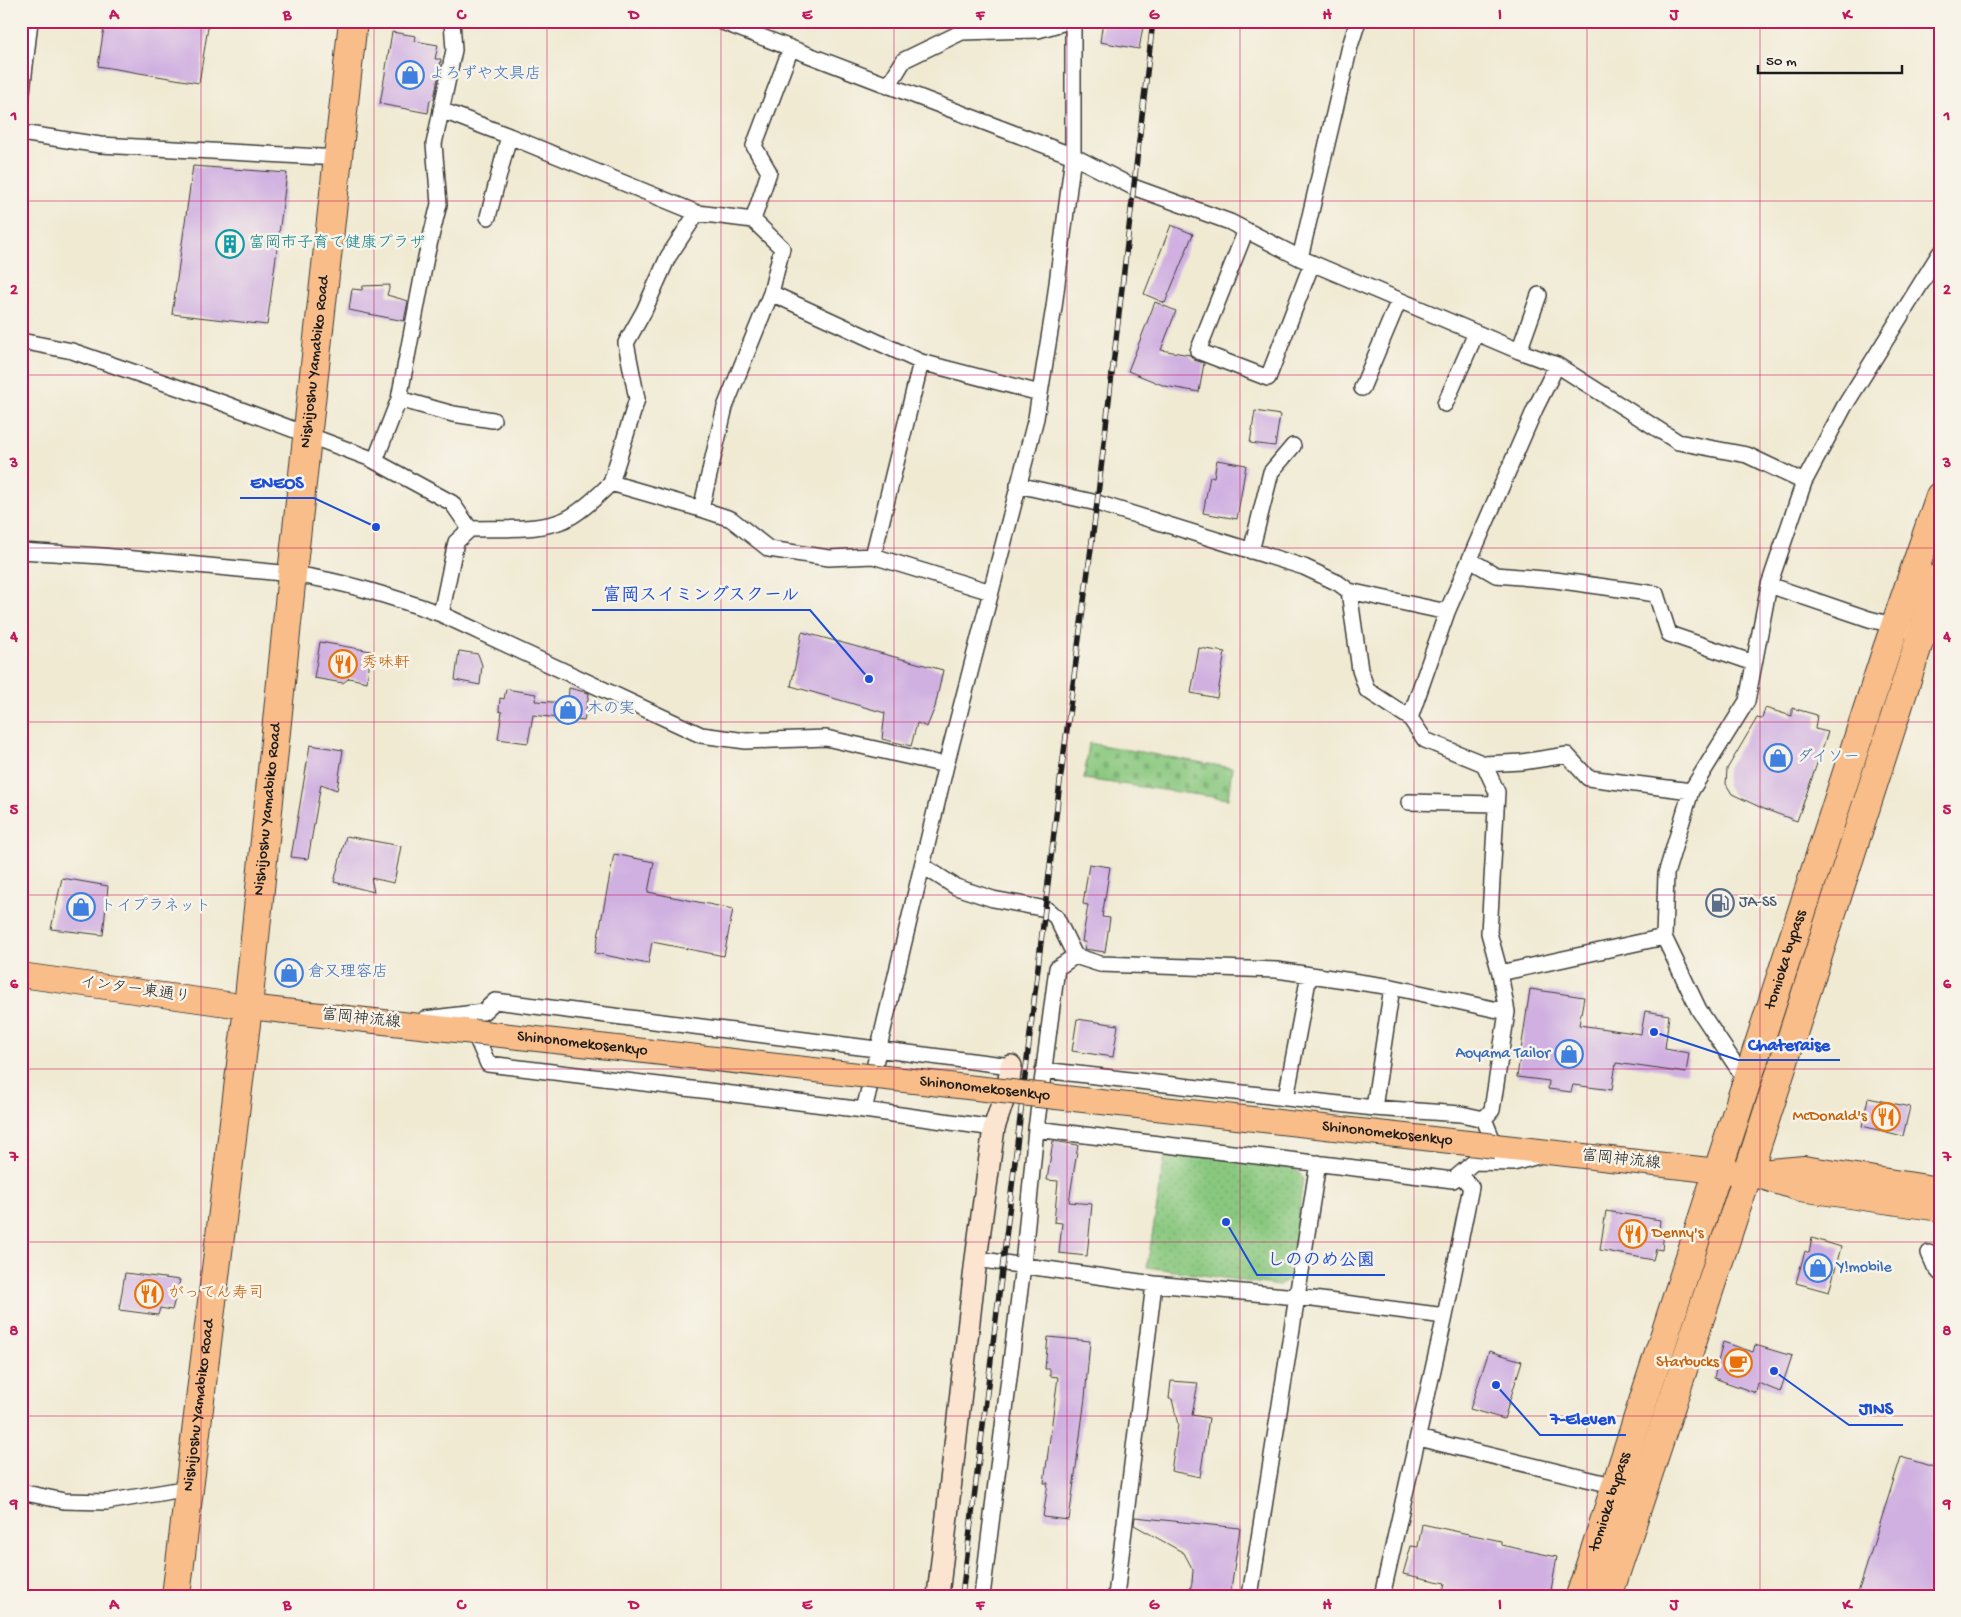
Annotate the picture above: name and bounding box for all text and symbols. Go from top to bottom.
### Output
text: A [108,7,120,26]
text: B [282,7,292,26]
text: C [456,7,467,26]
text: D [627,7,640,26]
text: E [802,7,813,26]
text: F [975,7,986,26]
text: G [1149,7,1160,26]
text: H [1322,7,1332,26]
text: I [1498,7,1502,26]
text: J [1669,7,1680,26]
text: K [1842,7,1854,26]
scale bar [1758,42,1902,74]
text: 50 m [1766,53,1797,71]
shop icon: よろずや文具店 [395,60,425,90]
place label: よろずや文具店 [429,65,541,85]
text: 1 [10,108,17,127]
text: 1 [1943,108,1950,127]
building icon: 富岡市子育て健康プラザ [215,229,245,259]
place label: 富岡市子育て健康プラザ [249,234,425,254]
street label: Nishijoshu Yamabiko Road [296,273,335,449]
text: 2 [10,282,18,301]
text: 2 [1943,282,1951,301]
text: 3 [9,455,18,474]
text: 3 [1942,455,1951,474]
callout: ENEOS [240,465,314,498]
text: ENEOS [250,474,304,495]
callout: 富岡スイミングスクール [592,577,810,610]
text: 富岡スイミングスクール [603,585,799,607]
text: 4 [9,629,18,648]
text: 4 [1942,629,1951,648]
restaurant icon: 秀味軒 [328,649,358,679]
place label: 秀味軒 [362,654,410,674]
shop icon: 木の実 [553,695,583,725]
place label: 木の実 [587,700,635,720]
street label: Nishijoshu Yamabiko Road [250,721,286,897]
shop icon: ダイソー [1763,743,1793,773]
place label: ダイソー [1797,748,1859,768]
text: 5 [10,802,19,821]
text: 5 [1943,802,1952,821]
fuel station icon: JA-SS [1705,888,1735,918]
shop icon: トイプラネット [66,892,96,922]
place label: JA-SS [1739,894,1777,913]
place label: トイプラネット [100,897,211,917]
street label: tomioka bypass [1761,907,1812,1012]
shop icon: 倉又理容店 [274,958,304,988]
place label: 倉又理容店 [308,962,388,983]
street label: インター東通り [79,972,192,1008]
text: 6 [10,976,19,995]
text: 6 [1943,976,1952,995]
street label: 富岡神流線 [320,1004,402,1034]
street label: Shinonomekosenkyo [516,1027,649,1061]
callout: Chateraise [1738,1027,1840,1060]
text: Chateraise [1747,1036,1831,1057]
shop icon: Aoyama Tailor [1554,1039,1584,1069]
place label: Aoyama Tailor [1455,1045,1551,1064]
street label: Shinonomekosenkyo [918,1072,1051,1106]
restaurant icon: McDonald's [1871,1102,1901,1132]
place label: McDonald's [1792,1108,1868,1127]
street label: Shinonomekosenkyo [1321,1117,1454,1151]
street label: 富岡神流線 [1580,1145,1662,1175]
text: 7 [9,1149,19,1168]
text: 7 [1942,1149,1952,1168]
restaurant icon: Denny's [1618,1219,1648,1249]
place label: Denny's [1651,1225,1705,1244]
callout: しののめ公園 [1257,1242,1385,1275]
text: しののめ公園 [1267,1251,1375,1272]
shop icon: Y!mobile [1803,1253,1833,1283]
place label: Y!mobile [1835,1259,1893,1278]
restaurant icon: がってん寿司 [134,1279,164,1309]
place label: がってん寿司 [168,1284,264,1304]
street label: Nishijoshu Yamabiko Road [179,1317,219,1493]
text: 8 [10,1323,19,1342]
text: 8 [1943,1323,1952,1342]
cafe icon: Starbucks [1723,1348,1753,1378]
place label: Starbucks [1656,1354,1720,1373]
callout: JINS [1849,1392,1903,1425]
text: JINS [1858,1400,1894,1421]
callout: 7-Eleven [1540,1402,1626,1435]
text: 7-Eleven [1549,1410,1616,1431]
street label: tomioka bypass [1585,1449,1636,1555]
text: 9 [9,1496,18,1515]
text: 9 [1942,1496,1951,1515]
text: A [108,1597,120,1616]
text: B [282,1597,292,1616]
text: C [456,1597,467,1616]
text: D [627,1597,640,1616]
text: E [802,1597,813,1616]
text: F [975,1597,986,1616]
text: G [1149,1597,1160,1616]
text: H [1322,1597,1332,1616]
text: I [1498,1597,1502,1616]
text: J [1669,1597,1680,1616]
text: K [1842,1597,1854,1616]

